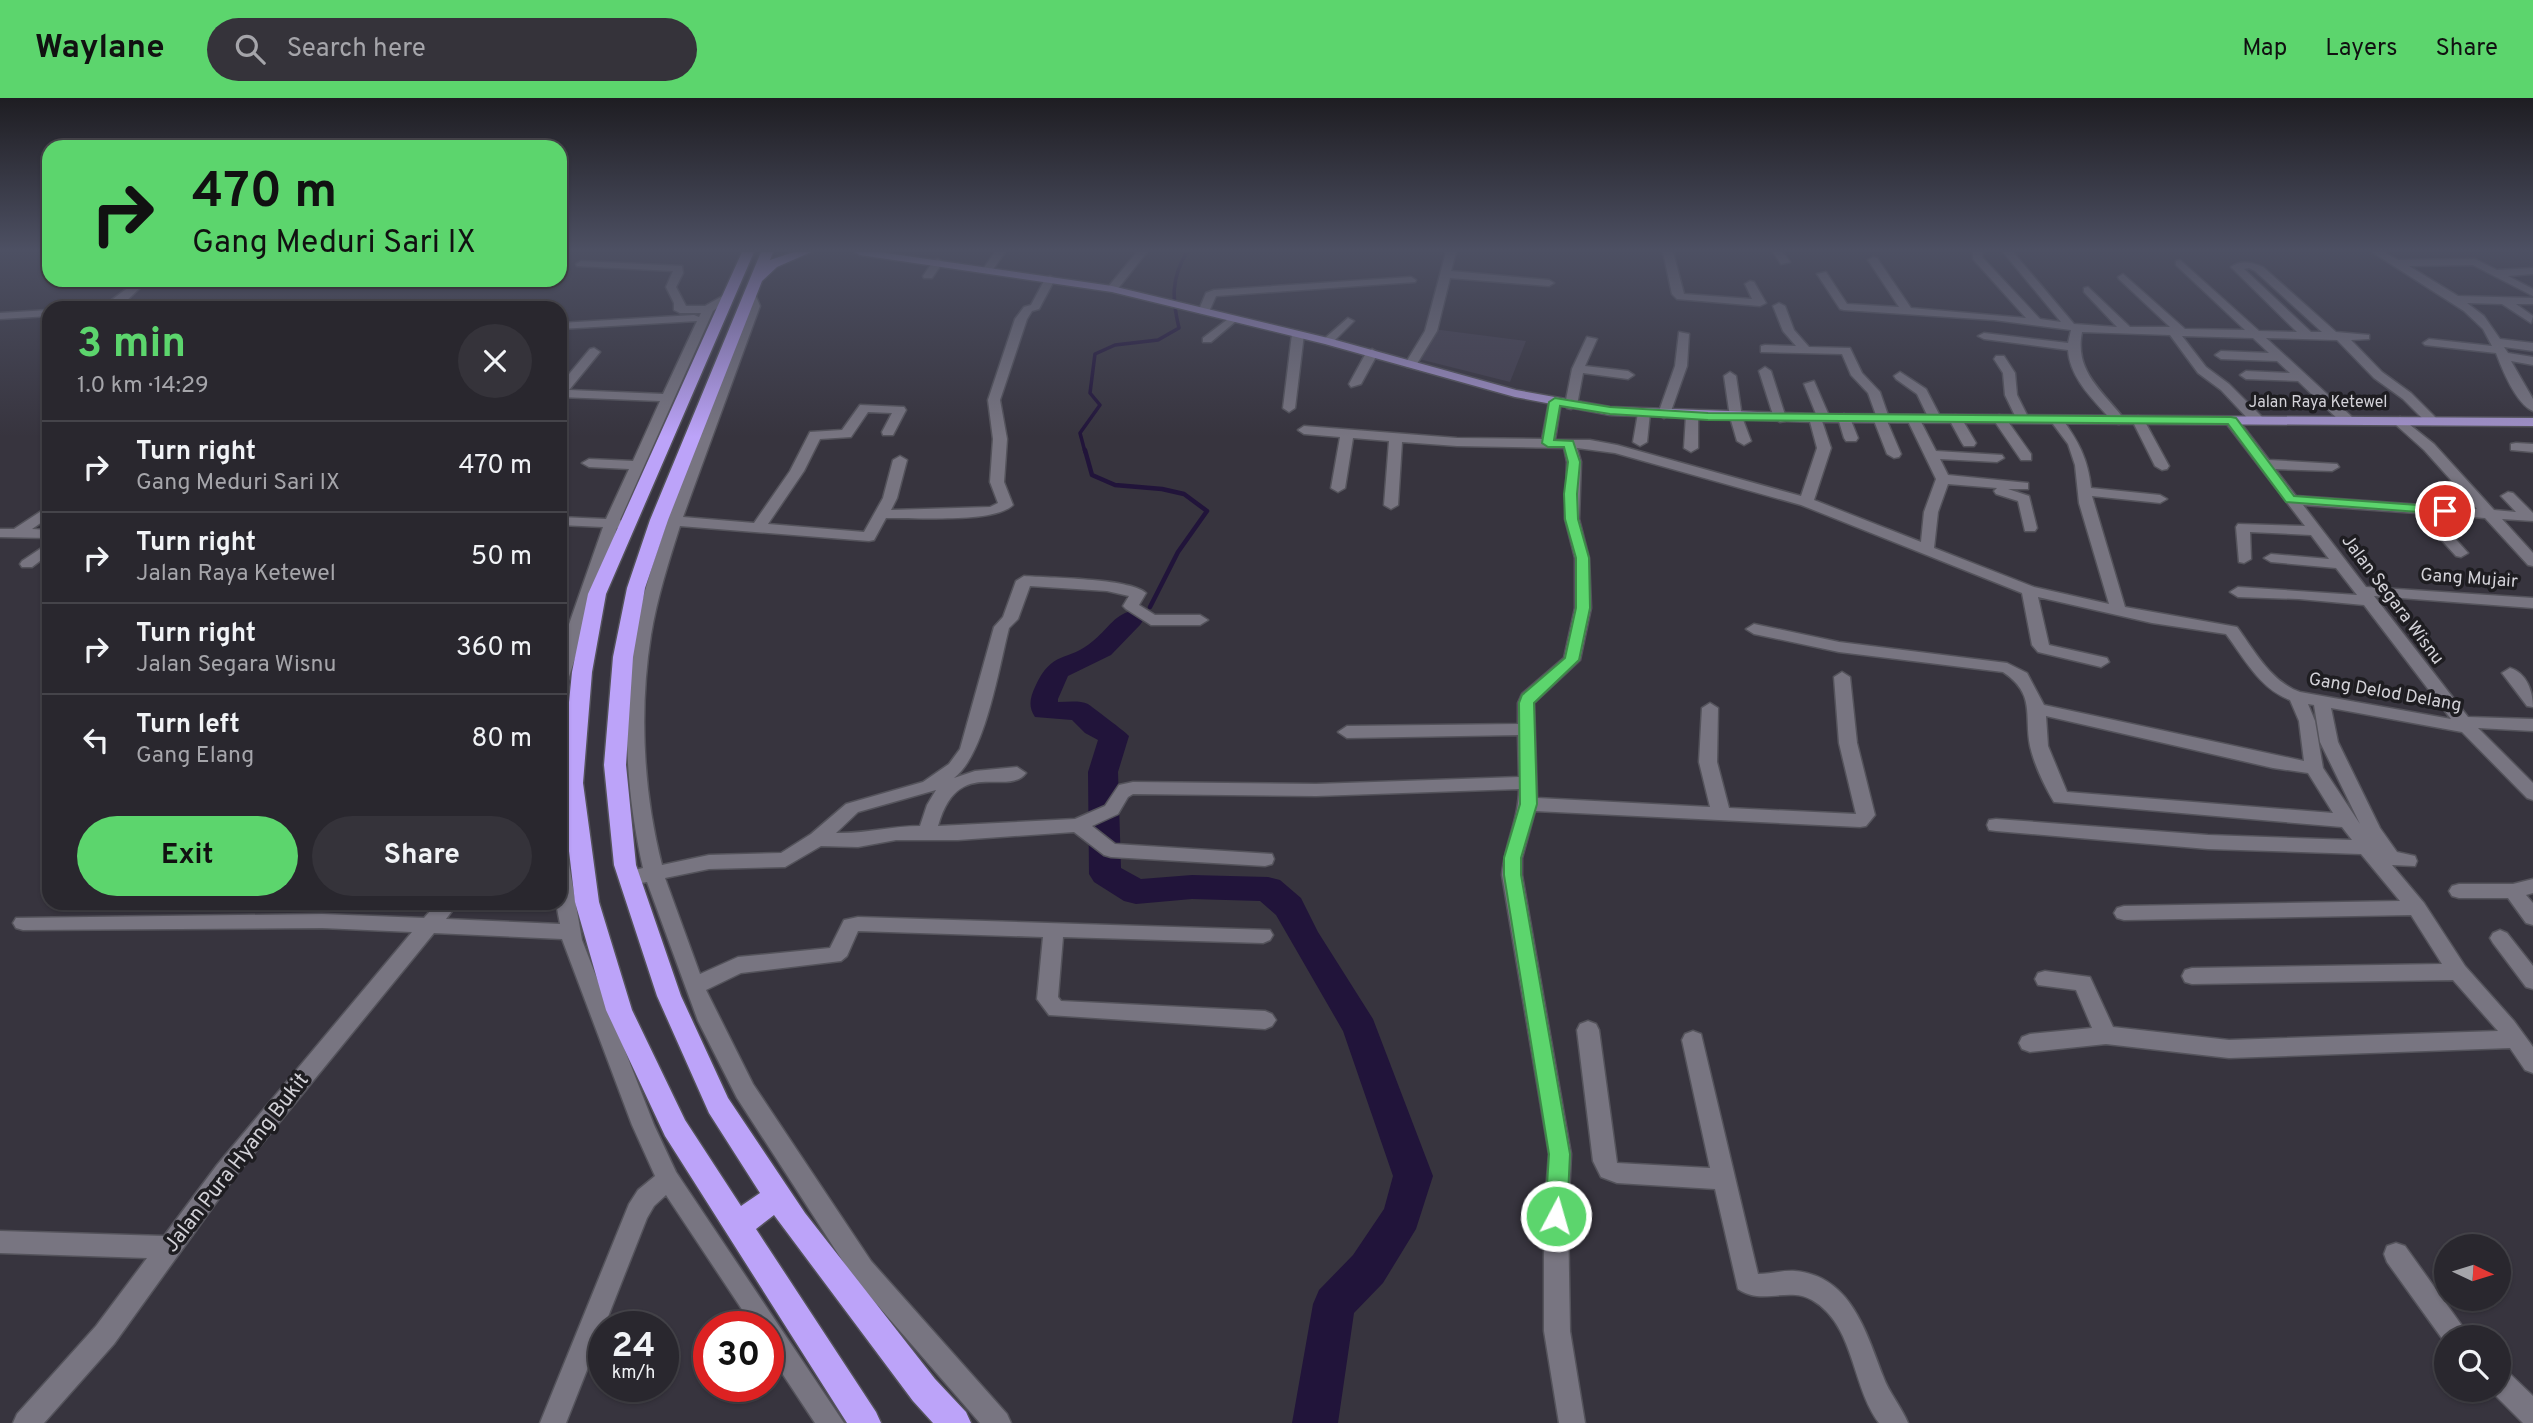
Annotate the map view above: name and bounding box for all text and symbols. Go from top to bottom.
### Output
search box [207,18,697,81]
text: Waylane [35,28,165,70]
icon: search [231,30,269,68]
text: Search here [287,33,426,66]
text: Map [2242,34,2287,64]
text: Layers [2325,34,2397,64]
text: Share [2435,34,2498,64]
text: 470 m [192,163,337,225]
icon: right [77,168,168,259]
text: Gang Meduri Sari IX [192,224,476,264]
text: 3 min [77,319,186,372]
button: close [458,324,532,398]
text: 1.0 km · 14:29 [77,372,209,401]
street label: Jalan Raya Ketewel [2249,393,2387,413]
text: Turn right [136,436,256,469]
icon: right [77,448,115,486]
text: 470 m [458,450,532,483]
text: Gang Meduri Sari IX [136,469,340,498]
pin [2415,481,2475,541]
icon: arrive [2426,492,2464,530]
text: Turn right [136,527,256,560]
street label: Jalan Segara Wisnu [2336,530,2448,670]
icon: right [77,539,115,577]
text: 50 m [471,541,532,574]
text: Jalan Raya Ketewel [136,560,336,589]
street label: Gang Mujair [2419,564,2519,594]
text: Turn right [136,618,256,651]
icon: right [77,630,115,668]
text: 360 m [456,632,532,665]
text: Jalan Segara Wisnu [136,651,336,680]
street label: Gang Delod Delang [2307,668,2463,718]
text: Turn left [136,709,240,742]
icon: left [77,721,115,759]
text: 80 m [472,723,532,756]
text: Gang Elang [136,742,254,771]
button: Exit [77,816,298,896]
button: Share [312,816,532,896]
street label: Jalan Pura Hyang Bukit [159,1068,315,1258]
position arrow [1519,1179,1593,1253]
north arrow [2434,1234,2511,1311]
map controls [2434,1234,2511,1402]
speed limit sign: 30 [693,1311,784,1402]
text: 24 [612,1325,655,1369]
button: search [2434,1325,2511,1402]
text: km/h [612,1362,655,1385]

